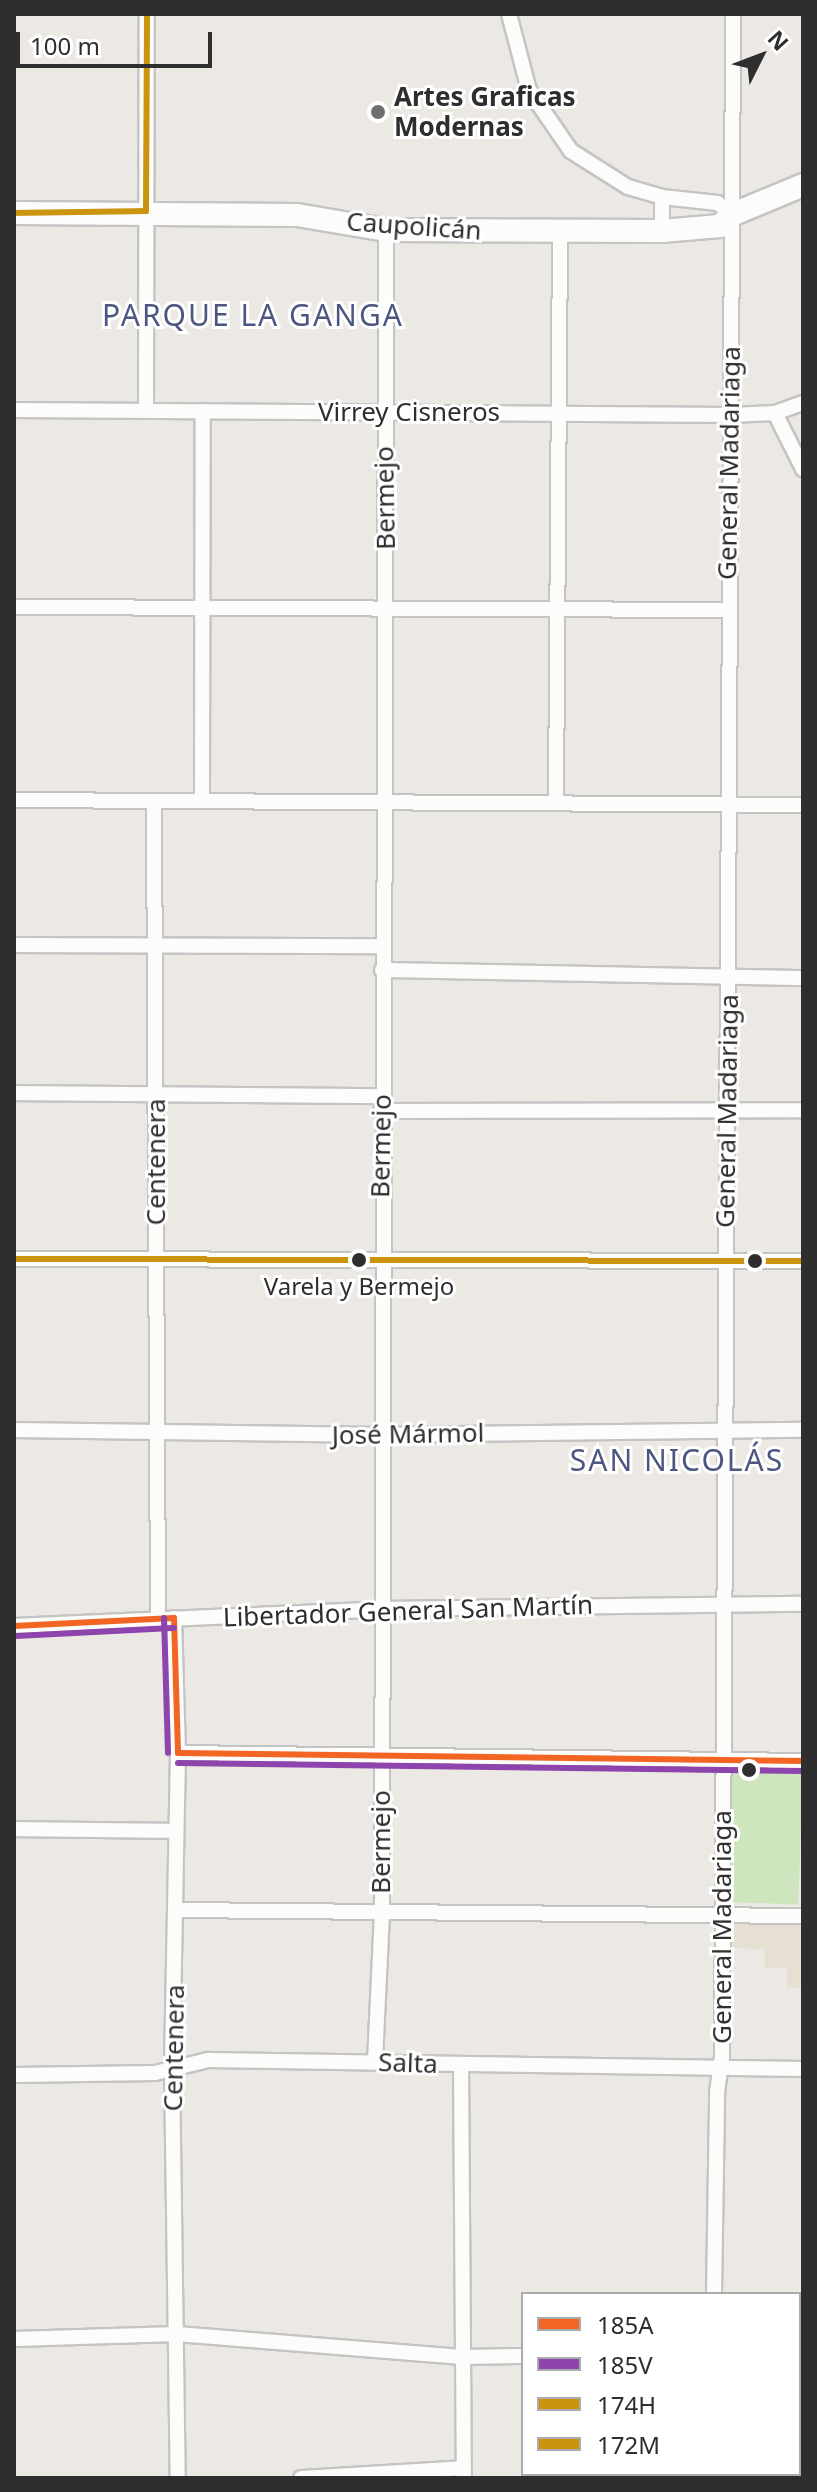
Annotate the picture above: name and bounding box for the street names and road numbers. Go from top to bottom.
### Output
street label: Caupolicán [345,206,483,246]
street label: General Madariaga [711,346,747,580]
street label: Virrey Cisneros [318,396,500,428]
street label: Bermejo [368,446,402,550]
street label: General Madariaga [709,994,745,1228]
street label: Bermejo [364,1094,398,1198]
street label: Centenera [140,1099,172,1225]
street label: José Mármol [332,1417,484,1451]
street label: Libertador General San Martín [222,1589,594,1633]
street label: Bermejo [365,1790,397,1894]
street label: General Madariaga [706,1810,738,2044]
street label: Centenera [157,1984,191,2112]
street label: Salta [378,2046,438,2080]

